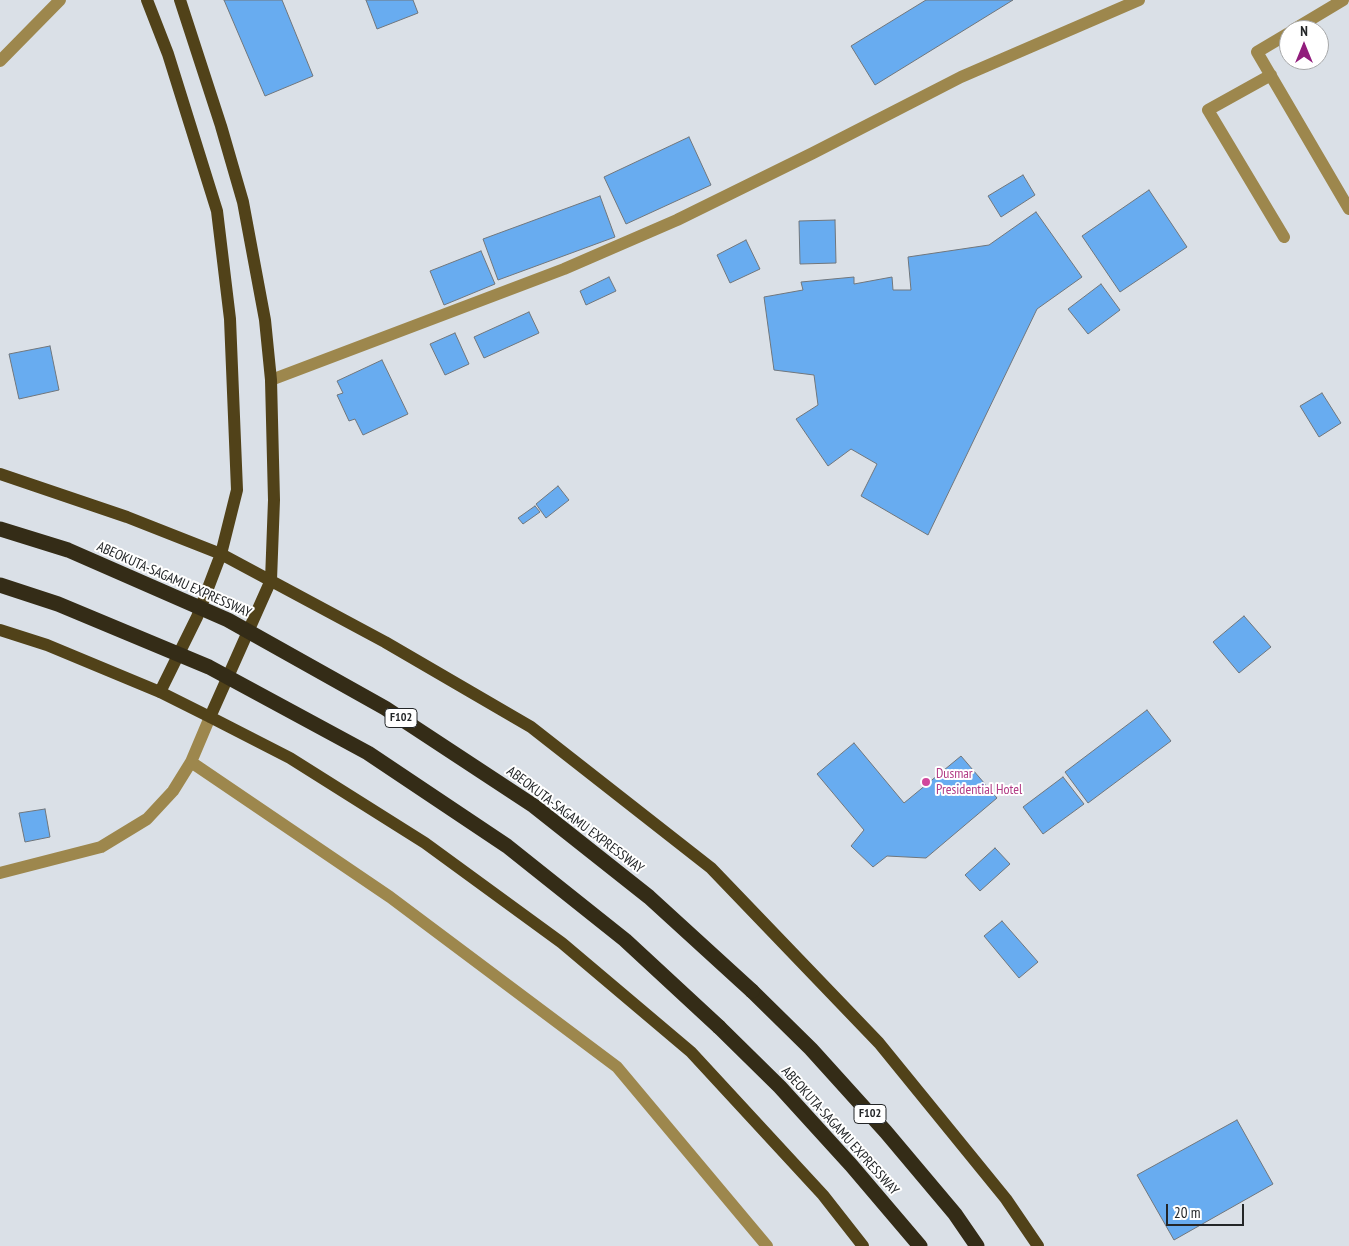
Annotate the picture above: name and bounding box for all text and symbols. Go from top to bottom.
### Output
north arrow [1279,20,1329,70]
text: N [1300,22,1308,40]
street label: ABEOKUTA-SAGAMU EXPRESSWAY [94,538,254,622]
road number: F102 [385,708,417,728]
street label: ABEOKUTA-SAGAMU EXPRESSWAY [503,763,647,877]
place label: Dusmar Presidential Hotel [936,766,1022,799]
marker: Dusmar Presidential Hotel [920,776,932,788]
street label: ABEOKUTA-SAGAMU EXPRESSWAY [778,1063,902,1199]
road number: F102 [854,1104,886,1124]
scale bar [1169,1194,1246,1226]
text: 20 m [1174,1203,1200,1222]

